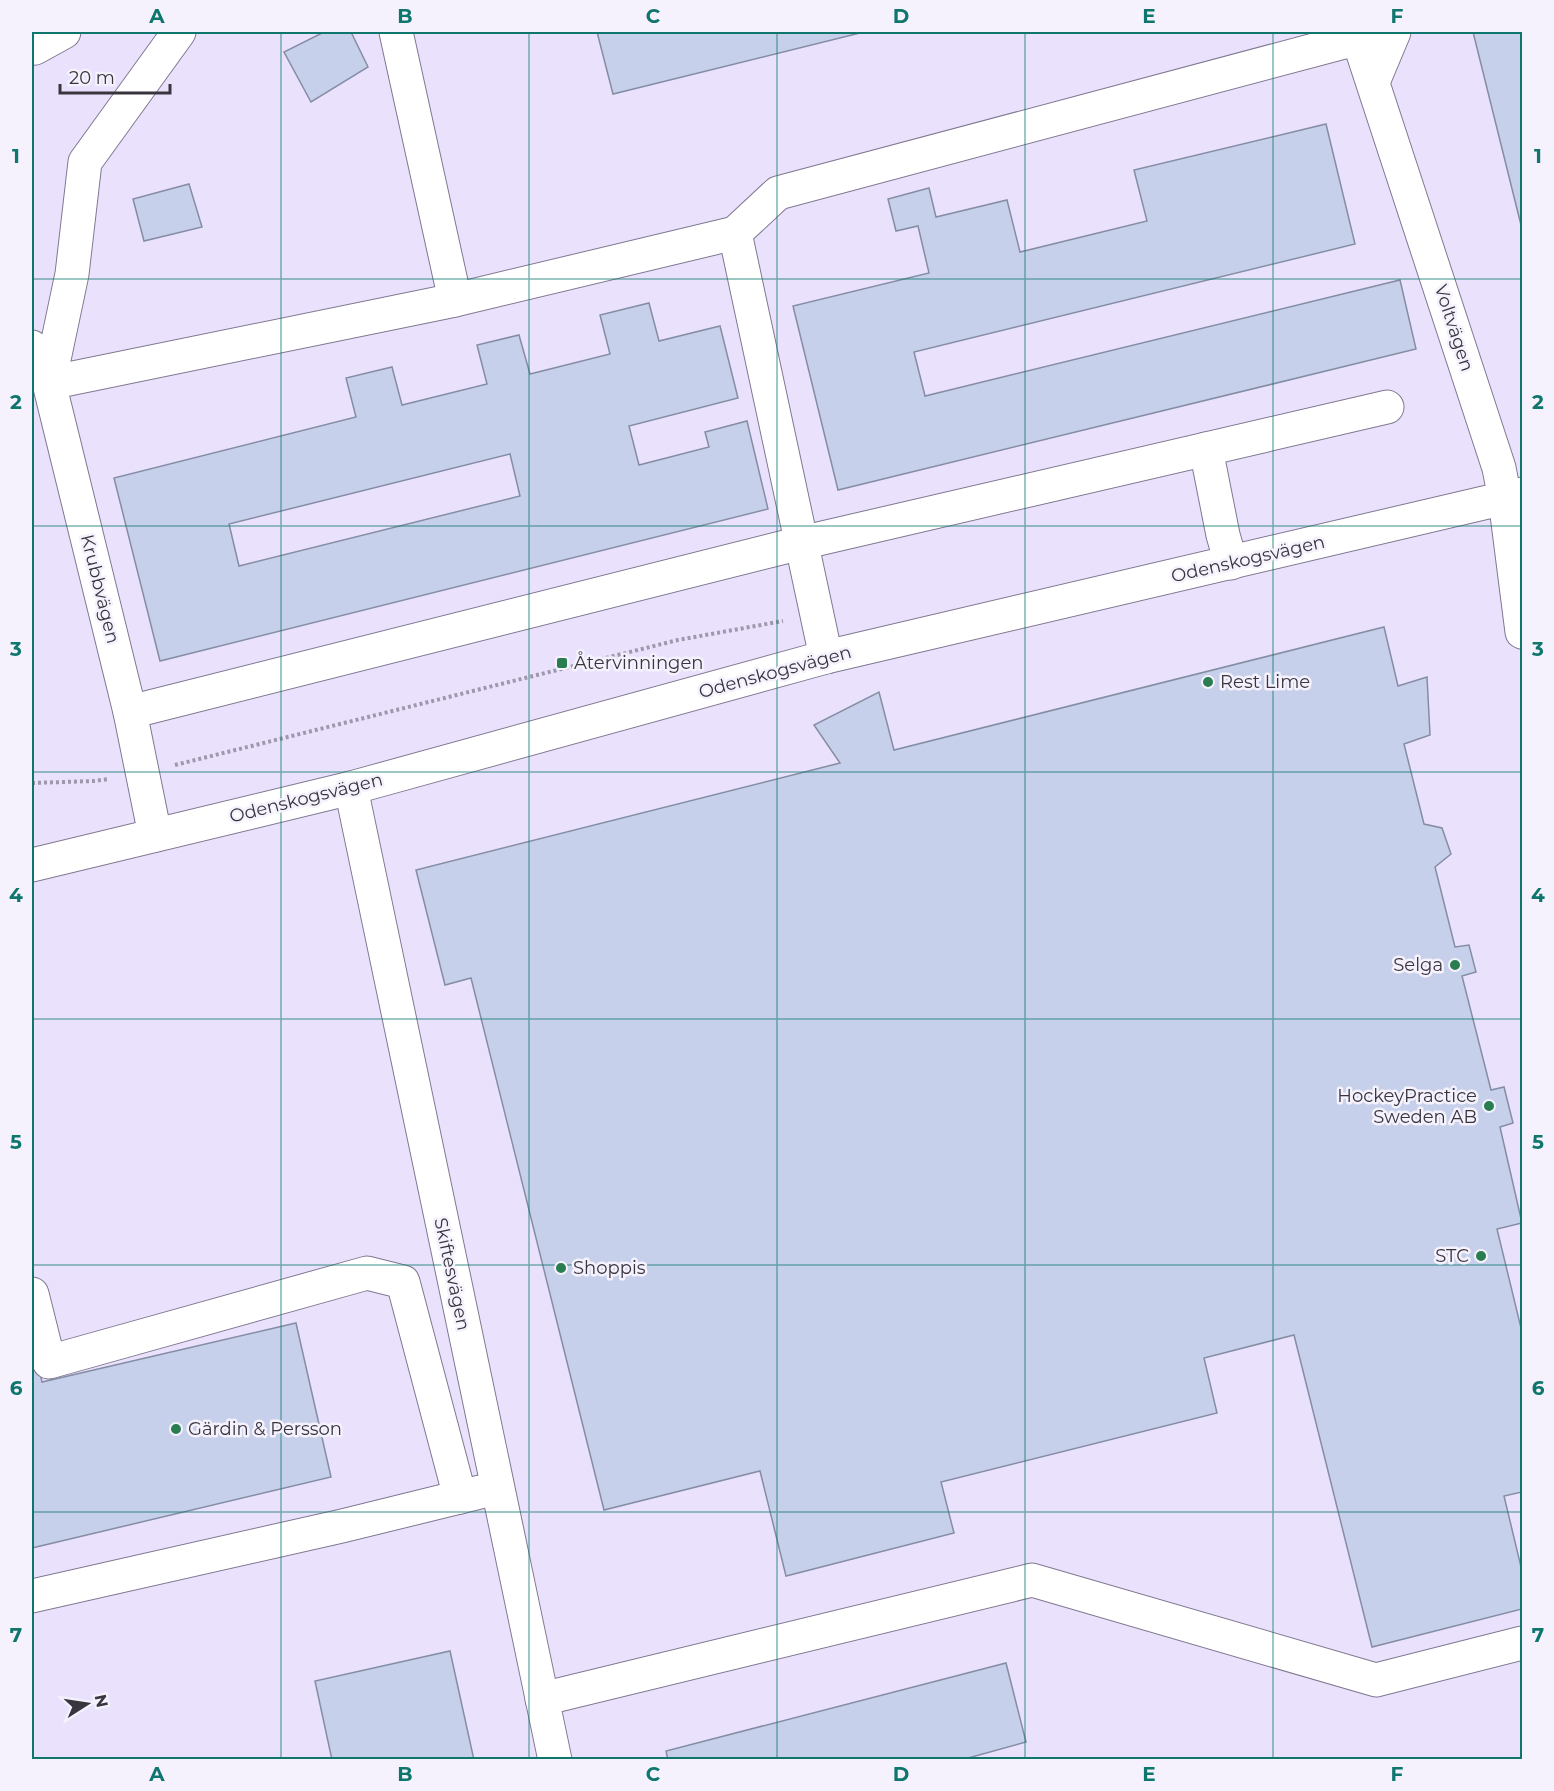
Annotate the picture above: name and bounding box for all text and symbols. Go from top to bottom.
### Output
text: A [148,4,165,28]
text: B [397,4,413,28]
text: C [646,4,661,28]
text: D [893,4,909,28]
text: E [1142,4,1156,28]
text: F [1391,4,1404,28]
scale bar [60,57,170,95]
text: 20 m [69,67,115,89]
text: 1 [12,144,20,168]
text: 1 [1534,144,1542,168]
street label: Voltvägen [1430,282,1478,374]
text: 2 [10,390,22,414]
text: 2 [1532,390,1544,414]
street label: Odenskogsvägen [1169,531,1327,587]
street label: Krubbvägen [76,532,124,646]
text: 3 [9,637,22,661]
text: 3 [1531,637,1544,661]
street label: Odenskogsvägen [696,641,854,703]
place label: Återvinningen [574,651,703,674]
marker: Återvinningen [555,656,569,670]
place label: Rest Lime [1220,671,1310,693]
marker: Rest Lime [1201,675,1215,689]
street label: Odenskogsvägen [227,768,385,828]
text: 4 [9,883,23,907]
text: 4 [1531,883,1545,907]
place label: Selga [1393,954,1443,976]
marker: Selga [1448,958,1462,972]
place label: HockeyPractice Sweden AB [1337,1085,1477,1128]
marker: HockeyPractice Sweden AB [1482,1099,1496,1113]
text: 5 [10,1130,22,1154]
text: 5 [1532,1130,1544,1154]
street label: Skiftesvägen [429,1216,475,1332]
place label: STC [1435,1245,1469,1267]
marker: STC [1474,1249,1488,1263]
place label: Shoppis [573,1257,646,1279]
marker: Shoppis [554,1261,568,1275]
text: 6 [10,1376,23,1400]
text: 6 [1532,1376,1545,1400]
place label: Gärdin & Persson [188,1418,342,1440]
marker: Gärdin & Persson [169,1422,183,1436]
text: 7 [10,1623,22,1647]
text: 7 [1532,1623,1544,1647]
north arrow [57,1674,117,1734]
text: N [91,1693,112,1709]
text: A [148,1762,165,1786]
text: B [397,1762,413,1786]
text: C [646,1762,661,1786]
text: D [893,1762,909,1786]
text: E [1142,1762,1156,1786]
text: F [1391,1762,1404,1786]

